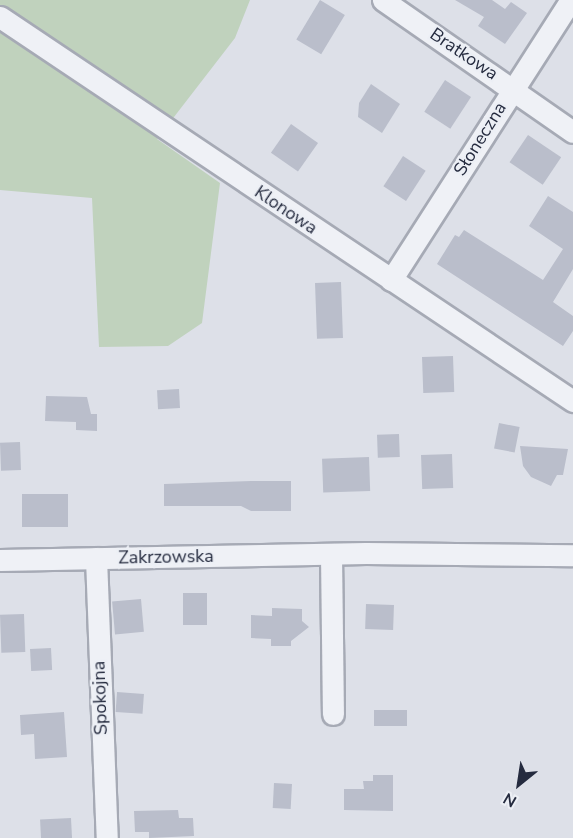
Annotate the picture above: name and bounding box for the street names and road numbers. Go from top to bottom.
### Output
street label: Bratkowa [426,23,502,85]
street label: Słoneczna [449,98,511,180]
street label: Klonowa [250,181,322,239]
street label: Zakrzowska [118,545,214,569]
street label: Spokojna [88,660,112,736]

